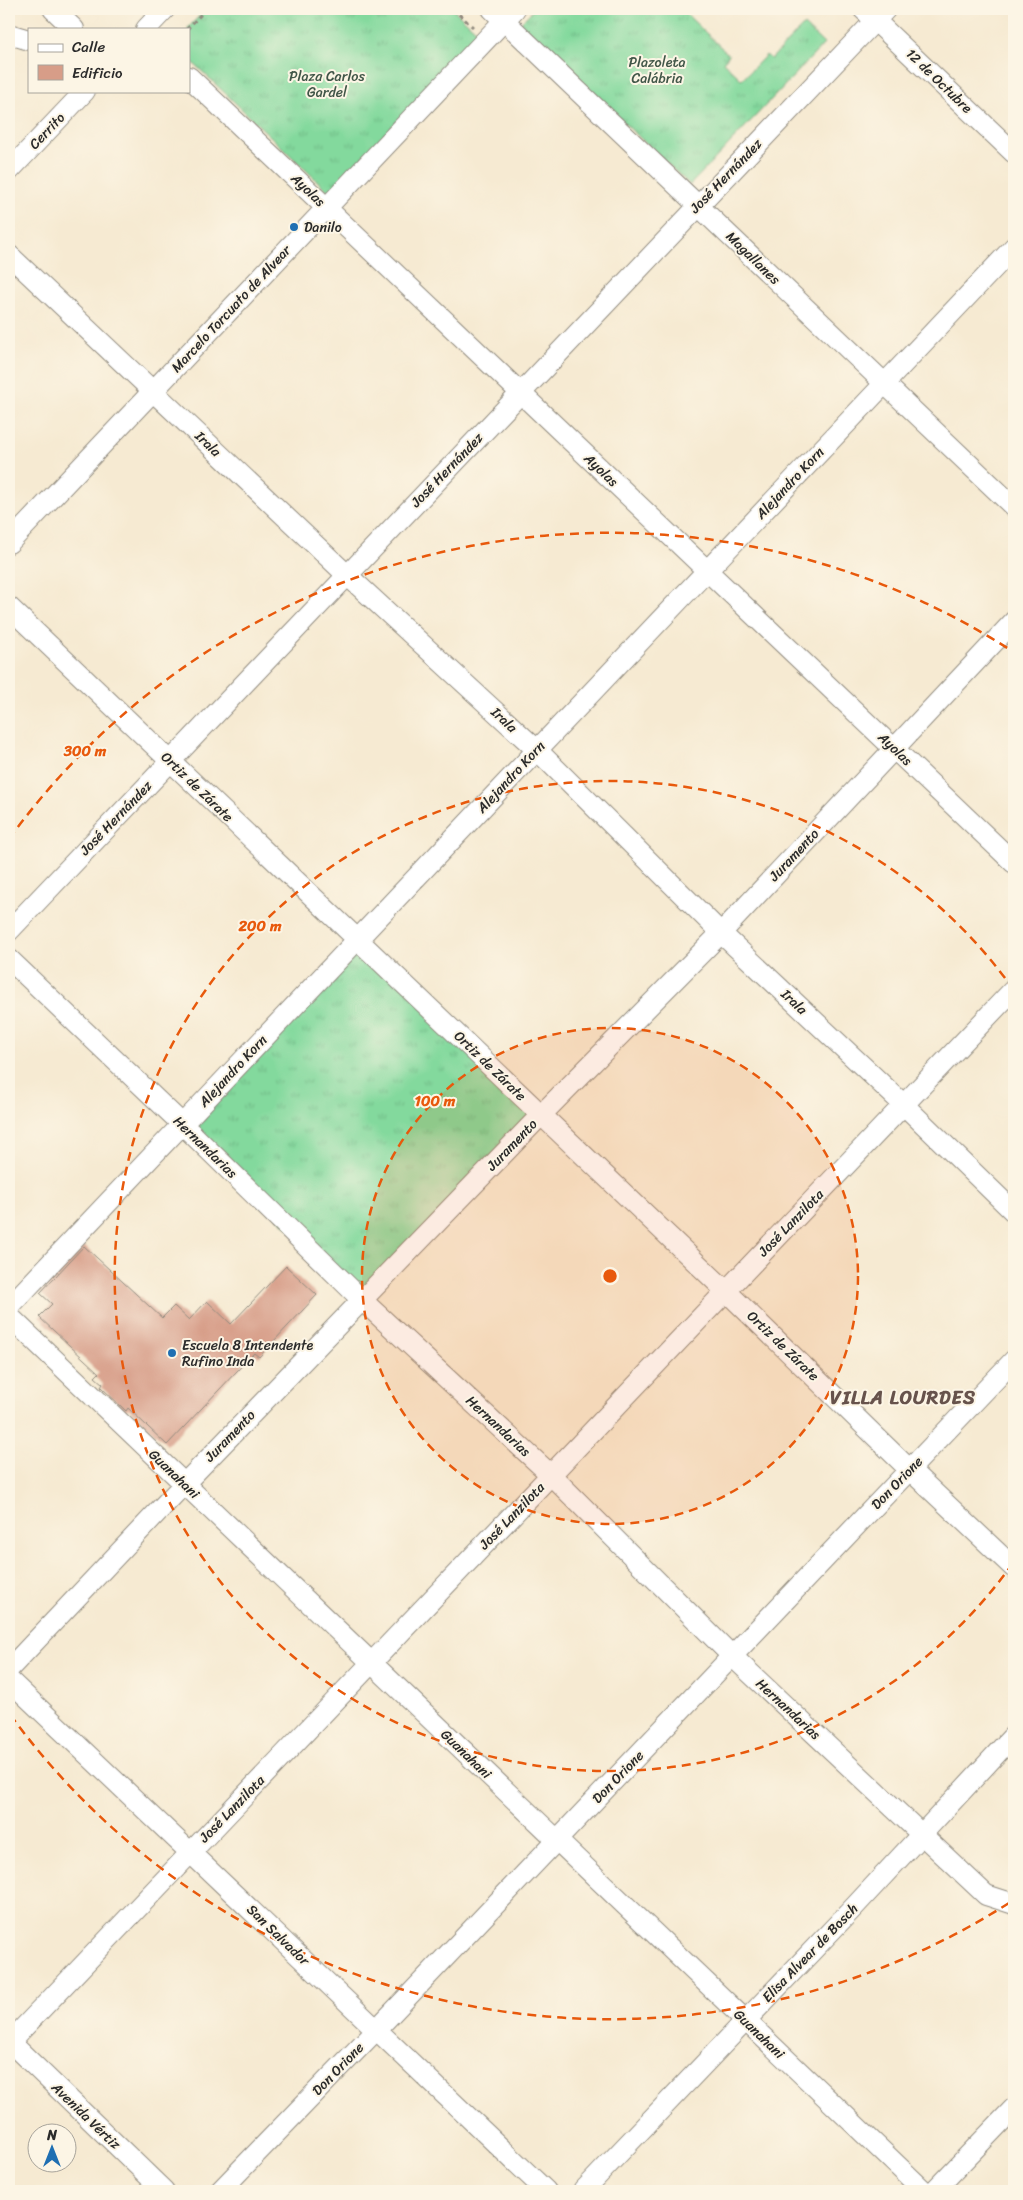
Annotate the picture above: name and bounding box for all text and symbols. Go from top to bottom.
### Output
legend [28,28,190,92]
text: Calle [72,34,105,60]
street label: 12 de Octubre [900,42,979,120]
park label: Plazoleta Calábria [628,50,686,91]
text: Edificio [72,60,123,86]
park label: Plaza Carlos Gardel [289,64,365,105]
street label: Cerrito [23,106,71,155]
street label: José Hernández [683,132,769,220]
street label: Ayolas [284,166,331,213]
place label: Danilo [304,215,342,240]
marker: Danilo [288,221,300,233]
street label: Magallanes [720,225,787,291]
street label: Marcelo Torcuato de Alvear [165,238,298,379]
street label: Irala [188,424,228,464]
street label: José Hernández [404,426,490,514]
street label: Alejandro Korn [749,440,831,526]
street label: Ayolas [577,446,624,493]
street label: Irala [484,700,524,740]
street label: Ayolas [871,725,918,772]
street label: Alejandro Korn [470,734,552,820]
text: 300 m [63,738,107,764]
street label: Ortiz de Zárate [155,746,239,828]
street label: José Hernández [73,774,159,862]
street label: Juramento [762,823,825,888]
text: 200 m [237,913,282,939]
street label: Irala [774,982,814,1022]
street label: Ortiz de Zárate [448,1025,532,1107]
street label: Alejandro Korn [192,1028,274,1114]
text: 100 m [415,1088,456,1114]
street label: Hernandarias [167,1110,243,1185]
street label: Juramento [480,1113,544,1178]
street label: José Lanzilota [751,1182,831,1264]
centre of rings [601,1267,619,1285]
street label: Ortiz de Zárate [741,1305,825,1387]
place label: Escuela 8 Intendente Rufino Inda [182,1333,313,1374]
marker: Escuela 8 Intendente Rufino Inda [166,1347,178,1359]
district label: VILLA LOURDES [830,1381,976,1414]
street label: Hernandarias [460,1389,537,1463]
street label: Juramento [198,1404,262,1469]
street label: Guanahani [142,1443,206,1506]
street label: Don Orione [865,1450,929,1516]
street label: José Lanzilota [472,1475,552,1557]
street label: Hernandarias [750,1672,827,1746]
street label: Guanahani [434,1723,498,1786]
street label: Don Orione [586,1744,650,1810]
street label: José Lanzilota [192,1768,272,1850]
street label: Elisa Alvear de Bosch [756,1897,864,2009]
street label: San Salvador [240,1898,317,1973]
street label: Guanahani [727,2003,791,2066]
street label: Don Orione [306,2036,370,2102]
street label: Avenida Vértiz [45,2075,127,2156]
north arrow [28,2122,78,2172]
text: N [46,2123,57,2148]

